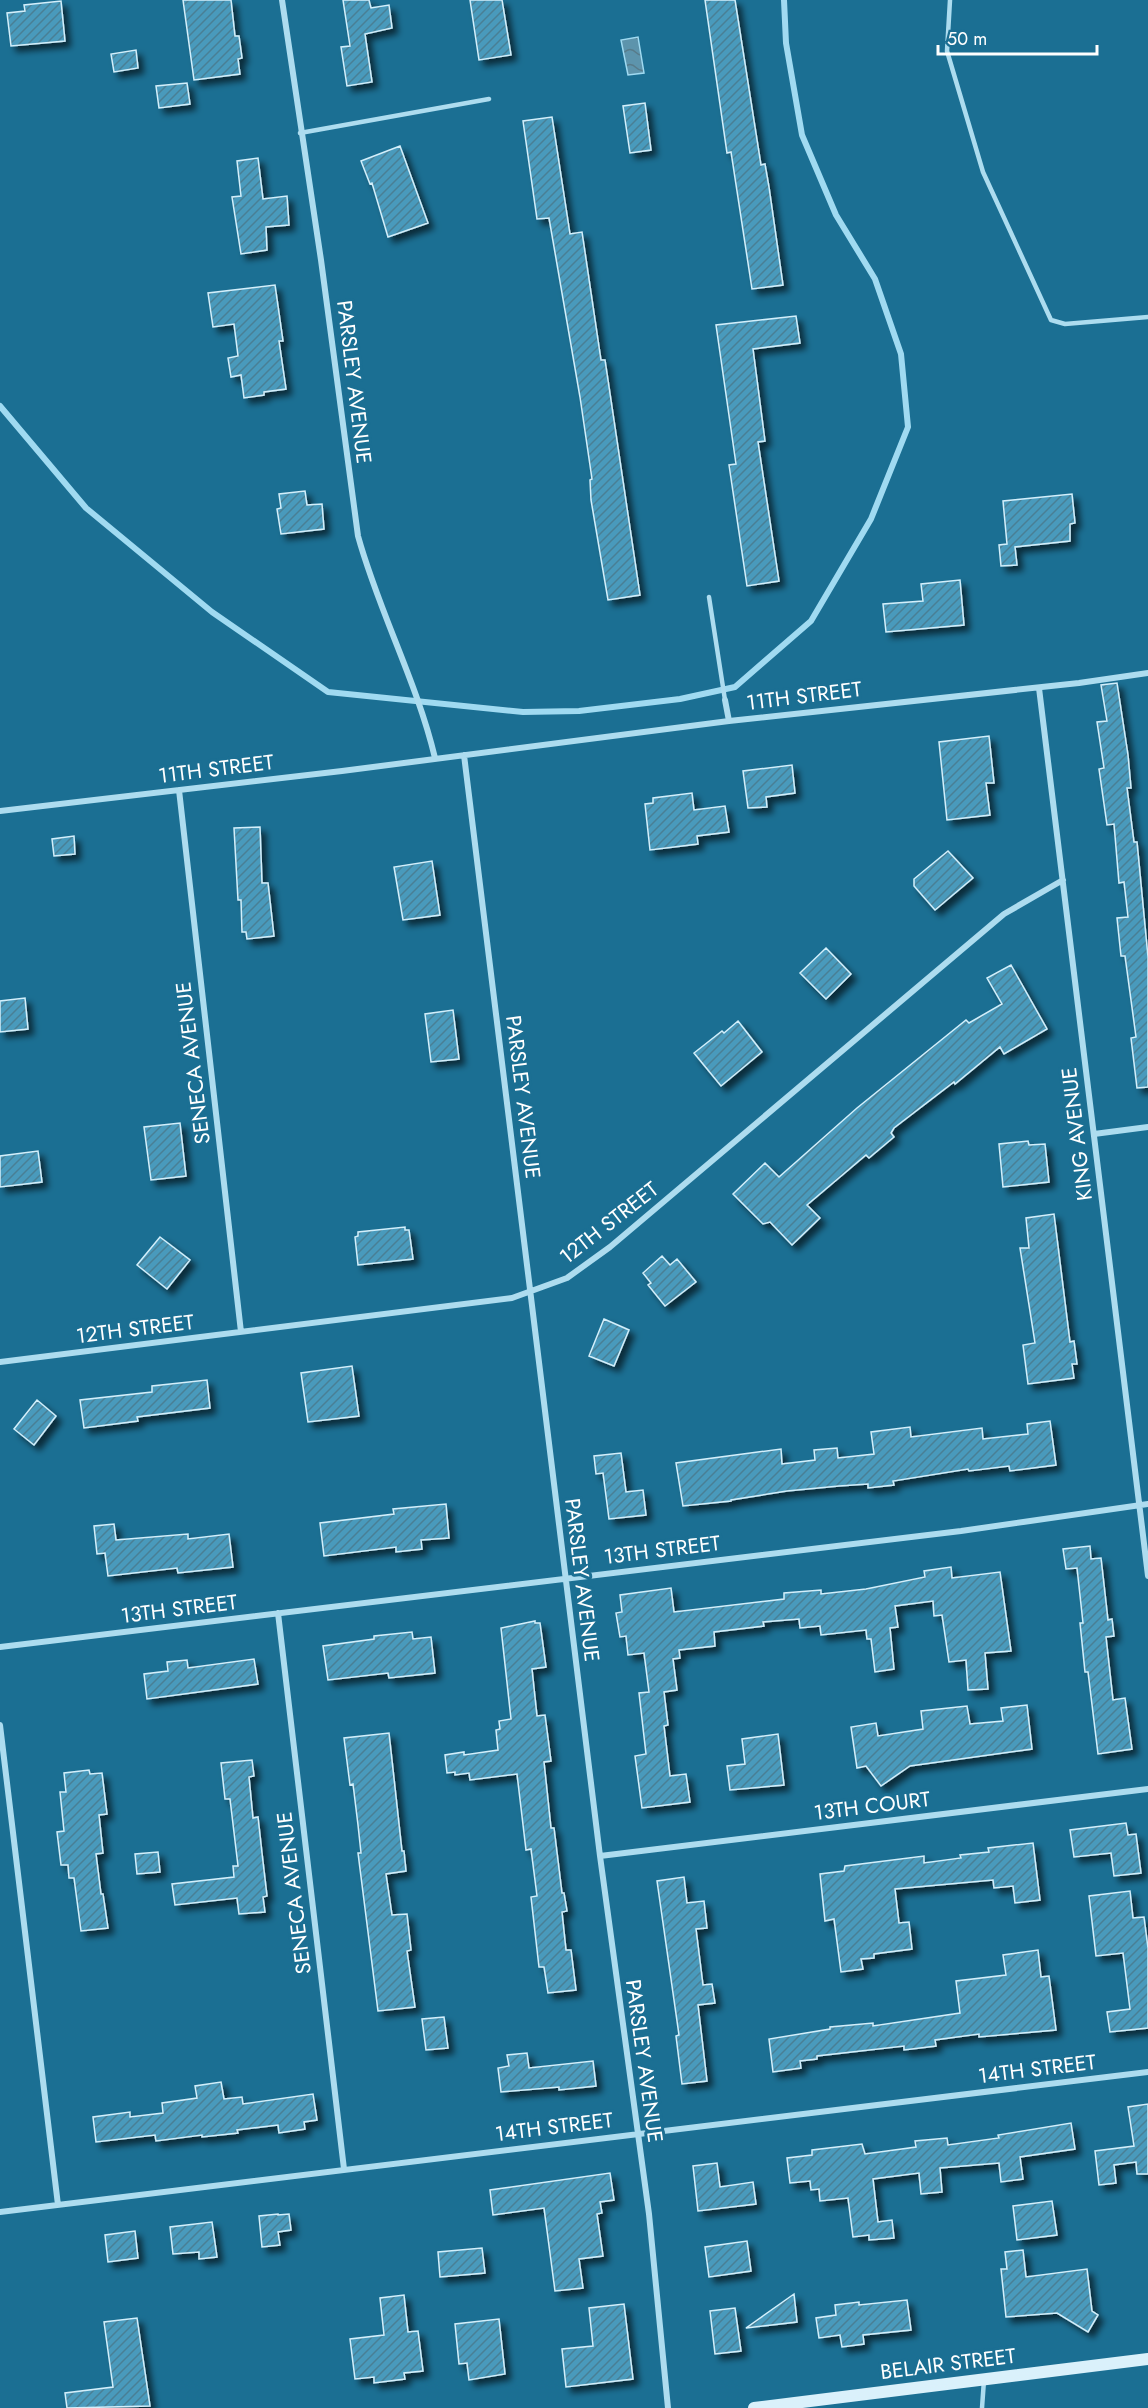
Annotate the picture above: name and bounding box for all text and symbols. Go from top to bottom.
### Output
scale bar [938,18,1097,56]
text: 50 m [947,26,987,52]
street label: PARSLEY AVENUE [329,299,379,465]
street label: 11TH STREET [745,674,864,718]
street label: 11TH STREET [157,747,276,791]
street label: SENECA AVENUE [168,980,218,1146]
street label: PARSLEY AVENUE [498,1014,548,1180]
street label: KING AVENUE [1054,1066,1100,1202]
street label: 12TH STREET [553,1175,665,1271]
street label: 12TH STREET [74,1307,196,1351]
street label: PARSLEY AVENUE [557,1497,607,1663]
street label: 13TH STREET [602,1528,722,1572]
street label: 13TH STREET [119,1587,239,1631]
street label: 13TH COURT [812,1784,932,1828]
street label: SENECA AVENUE [269,1810,319,1976]
street label: PARSLEY AVENUE [618,1978,670,2144]
street label: 14TH STREET [976,2047,1098,2091]
street label: 14TH STREET [493,2105,615,2149]
street label: BELAIR STREET [879,2341,1018,2387]

